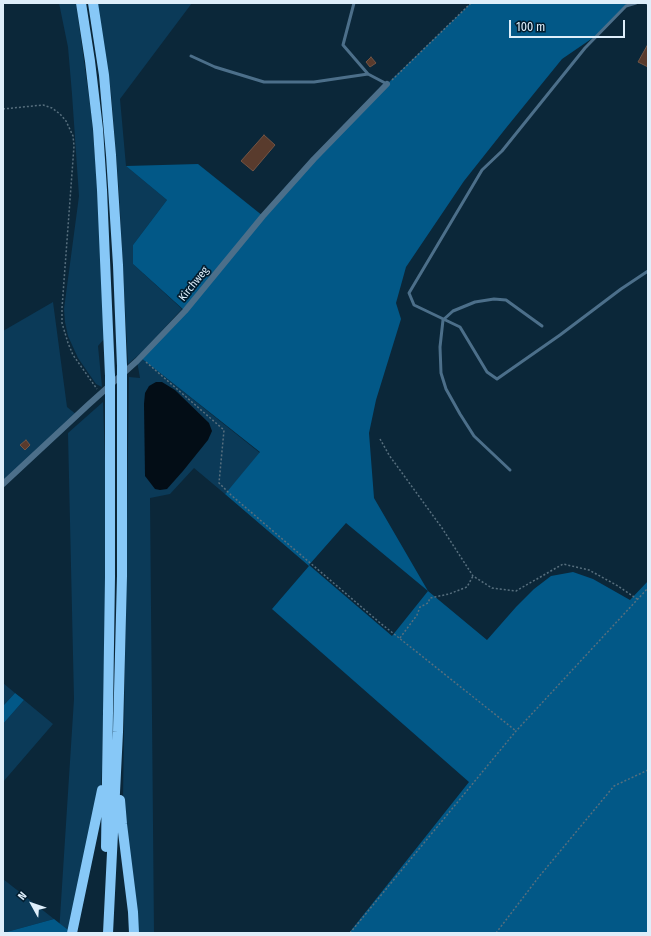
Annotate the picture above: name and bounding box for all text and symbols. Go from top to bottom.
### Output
scale bar [511,12,627,38]
text: 100 m [516,20,545,34]
street label: Kirchweg [176,264,212,304]
north arrow [12,884,52,924]
text: N [15,889,30,903]

